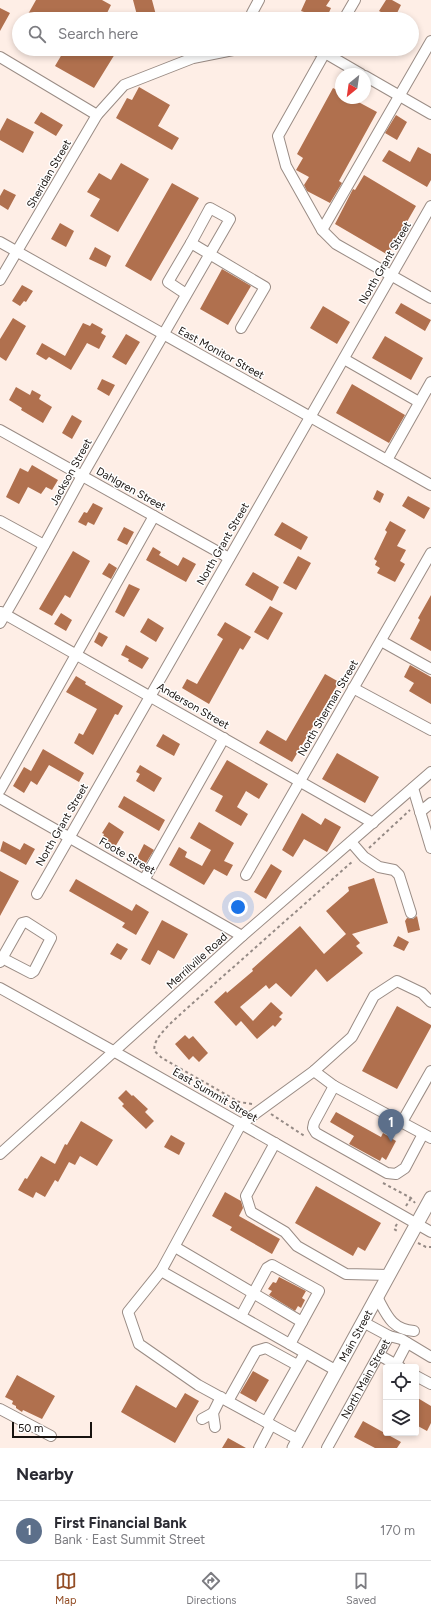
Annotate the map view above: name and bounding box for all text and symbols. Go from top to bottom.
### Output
search box [12,12,419,56]
icon: search [26,23,48,45]
text: Search here [58,25,138,43]
north arrow [335,68,371,104]
street label: Sheridan Street [24,137,74,211]
street label: North Grant Street [356,219,414,307]
street label: East Monitor Street [176,324,266,382]
street label: Jackson Street [47,437,95,507]
street label: Dahlgren Street [94,465,168,513]
street label: North Grant Street [194,500,252,588]
street label: North Sherman Street [295,658,361,758]
street label: Anderson Street [155,680,231,732]
street label: North Grant Street [33,781,91,869]
street label: Foote Street [97,835,157,877]
your location [228,897,248,917]
street label: Merrillville Road [164,930,230,992]
street label: East Summit Street [170,1065,260,1125]
pin: 1 [378,1109,404,1142]
street label: Main Street [336,1308,375,1364]
street label: North Main Street [338,1337,392,1421]
map controls [383,1364,419,1436]
button: locate [383,1364,419,1400]
button: layers [383,1400,419,1436]
scale bar [12,1420,92,1439]
text: 50 m [18,1422,43,1435]
text: Nearby [16,1464,74,1484]
text: First Financial Bank [54,1514,187,1532]
text: 1 [26,1523,32,1538]
text: 170 m [380,1523,415,1538]
text: Bank · East Summit Street [54,1532,205,1547]
tab: Map [55,1570,77,1607]
tab: Directions [186,1570,236,1607]
tab: Saved [346,1570,376,1607]

